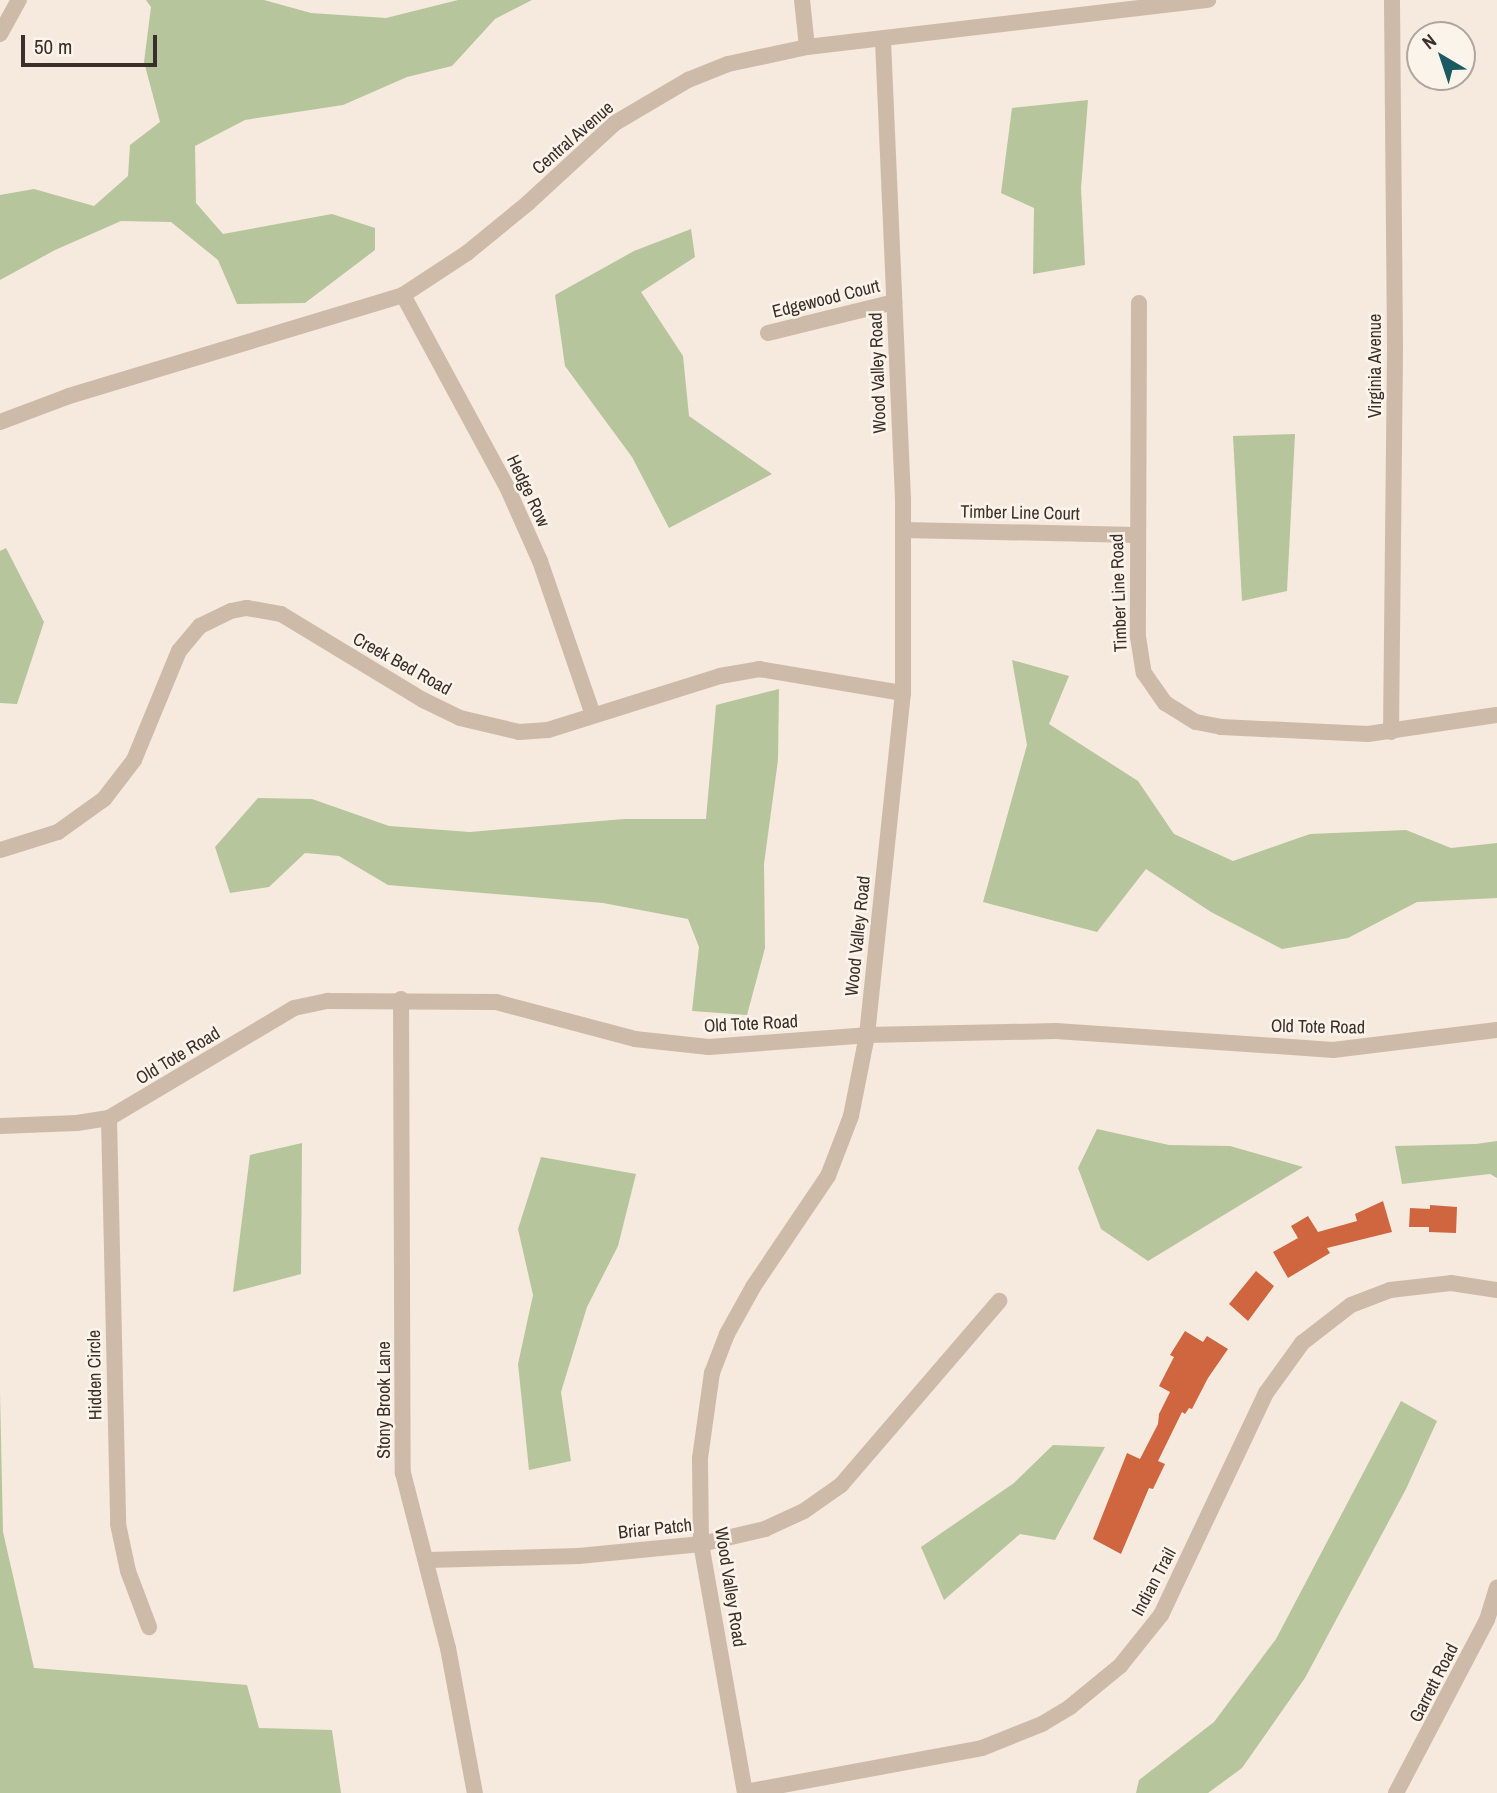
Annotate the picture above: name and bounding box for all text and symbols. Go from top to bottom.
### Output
scale bar [24,21,161,65]
north arrow [1406,21,1476,91]
text: N [1416,28,1442,55]
text: 50 m [34,32,72,61]
street label: Central Avenue [528,97,618,179]
street label: Edgewood Court [770,275,882,323]
street label: Wood Valley Road [865,312,891,434]
street label: Virginia Avenue [1364,313,1386,419]
street label: Hedge Row [502,451,554,531]
street label: Timber Line Court [960,501,1080,525]
street label: Timber Line Road [1106,533,1132,653]
street label: Creek Bed Road [349,628,455,700]
street label: Wood Valley Road [841,875,875,997]
street label: Old Tote Road [703,1011,799,1037]
street label: Old Tote Road [1271,1015,1365,1039]
street label: Old Tote Road [132,1022,224,1090]
street label: Hidden Circle [83,1330,107,1420]
street label: Stony Brook Lane [373,1341,395,1459]
street label: Briar Patch [617,1514,693,1544]
street label: Wood Valley Road [710,1526,750,1648]
street label: Indian Trail [1127,1544,1181,1620]
street label: Garrett Road [1405,1640,1463,1726]

